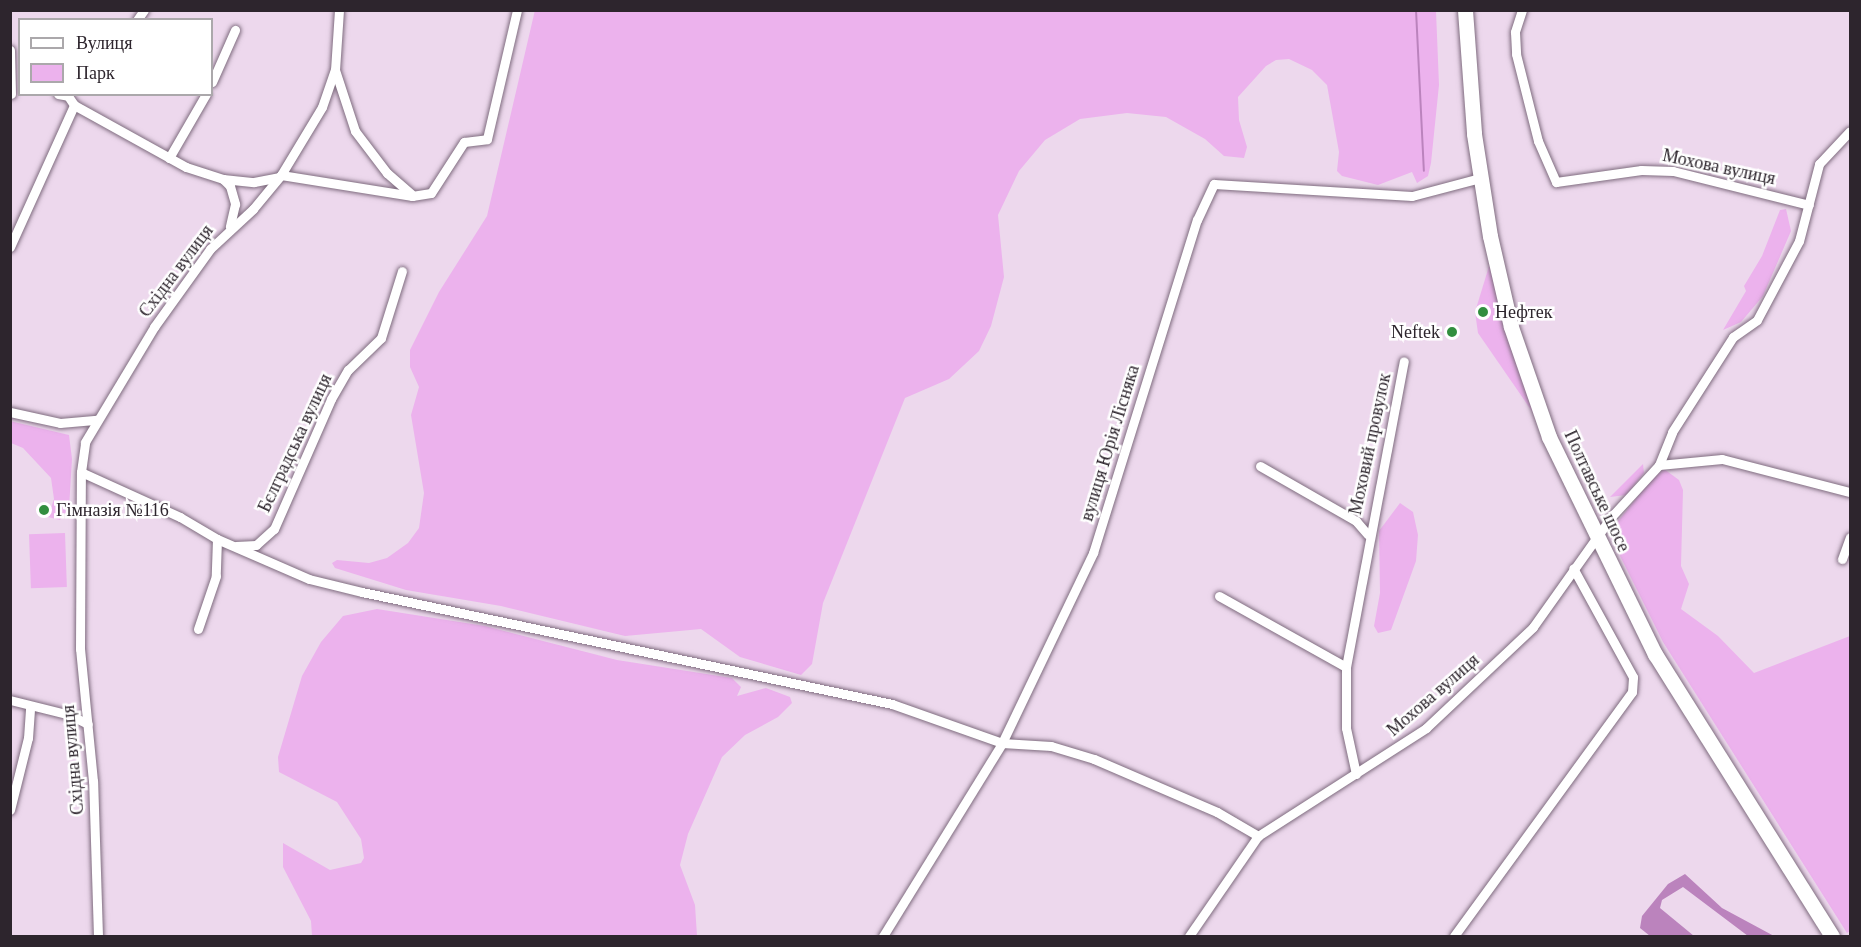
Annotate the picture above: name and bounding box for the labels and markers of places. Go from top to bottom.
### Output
place label: Нефтек [1495,301,1552,323]
marker: Нефтек [1476,305,1490,319]
place label: Neftek [1391,321,1440,343]
marker: Neftek [1445,325,1459,339]
place label: Гімназія №116 [56,499,169,521]
marker: Гімназія №116 [37,503,51,517]

